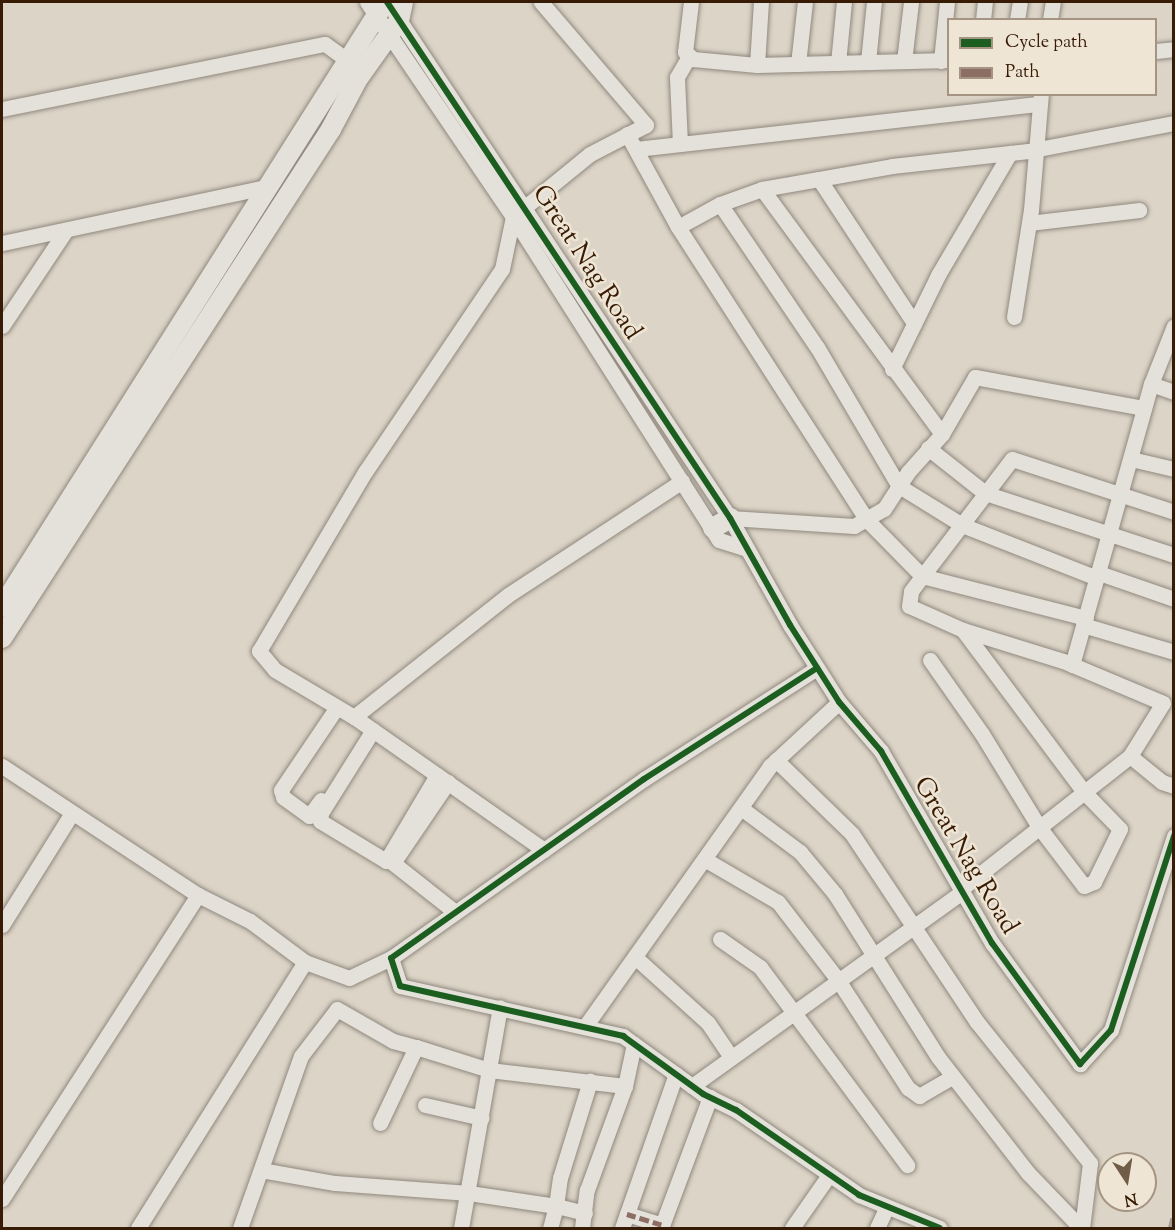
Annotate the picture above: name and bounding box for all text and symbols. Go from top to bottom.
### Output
legend [947,18,1157,96]
text: Cycle path [1005,30,1088,56]
text: Path [1005,60,1040,86]
street label: Great Nag Road [524,180,648,346]
street label: Great Nag Road [906,772,1024,940]
north arrow [1097,1152,1157,1212]
text: N [1122,1186,1139,1211]

